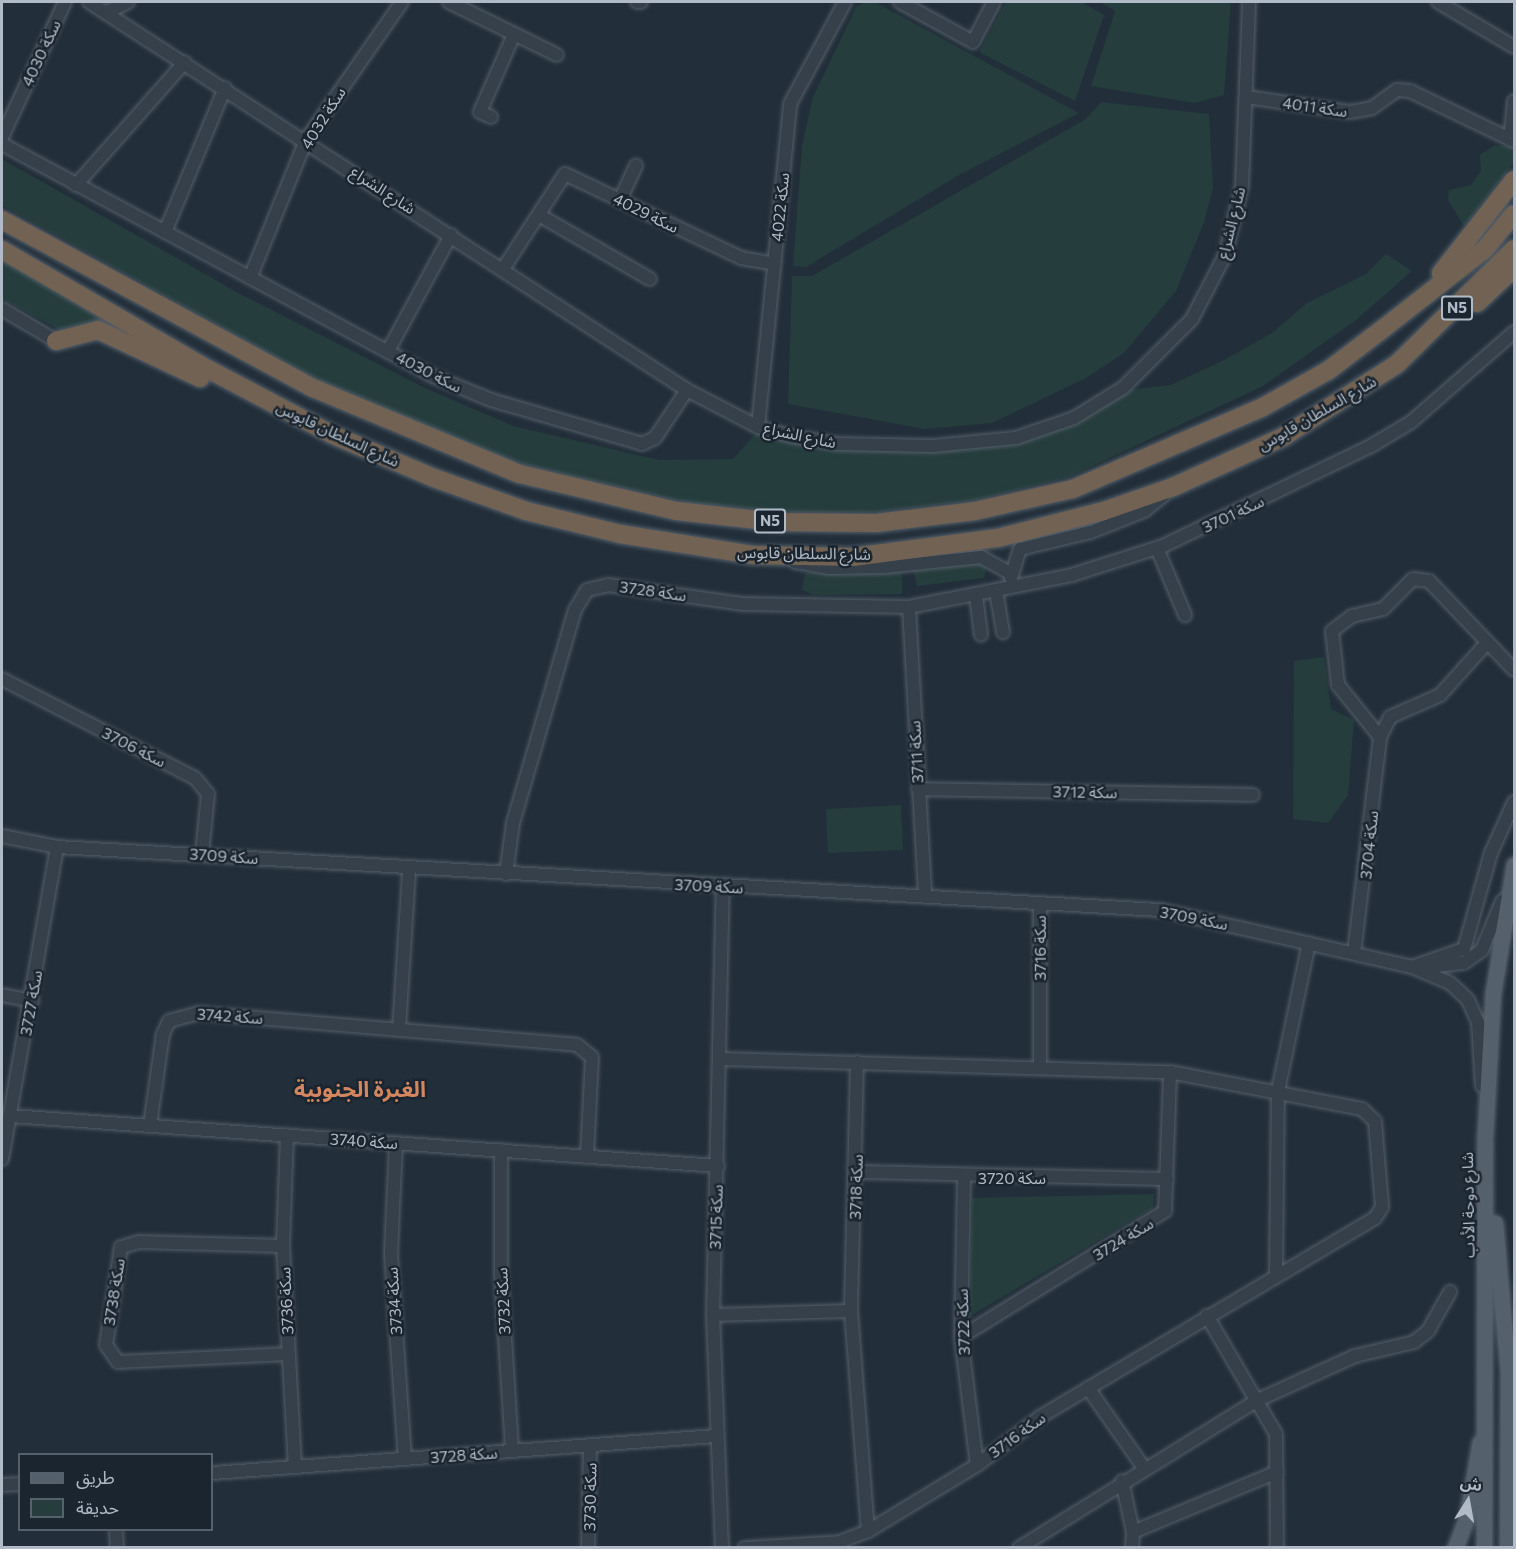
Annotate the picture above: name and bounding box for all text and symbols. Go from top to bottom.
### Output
street label: سكة 4030 [17,17,65,89]
street label: سكة 4032 [296,83,350,153]
street label: سكة 4011 [1281,93,1349,121]
street label: شارع الشراع [347,162,419,218]
street label: سكة 4022 [767,172,793,242]
street label: شارع الشراع [1213,185,1249,261]
street label: سكة 4029 [610,189,682,237]
road number: N5 [1440,296,1474,320]
street label: سكة 4030 [393,347,465,397]
street label: شارع السلطان قابوس [1254,371,1380,455]
street label: شارع السلطان قابوس [273,397,403,471]
street label: شارع الشراع [762,418,838,452]
street label: سكة 3701 [1199,491,1267,537]
road number: N5 [754,509,786,533]
street label: شارع السلطان قابوس [737,542,871,564]
street label: سكة 3728 [618,577,688,605]
street label: سكة 3711 [905,720,927,784]
street label: سكة 3706 [99,723,169,771]
street label: سكة 3712 [1052,782,1118,802]
street label: سكة 3704 [1356,810,1382,880]
street label: سكة 3709 [189,844,259,868]
street label: سكة 3709 [674,875,744,897]
street label: سكة 3709 [1158,902,1230,934]
street label: سكة 3716 [1030,915,1050,981]
street label: سكة 3727 [16,969,46,1037]
street label: سكة 3742 [196,1004,264,1028]
district label: الغبرة الجنوبية [294,1076,426,1102]
street label: سكة 3740 [329,1129,399,1153]
street label: شارع دوحة الأدب [1457,1152,1479,1258]
street label: سكة 3718 [845,1154,867,1220]
street label: سكة 3720 [978,1168,1046,1188]
street label: سكة 3715 [705,1184,727,1250]
street label: سكة 3724 [1089,1213,1157,1265]
street label: سكة 3738 [99,1257,129,1327]
street label: سكة 3736 [275,1267,297,1335]
street label: سكة 3734 [382,1267,406,1335]
street label: سكة 3732 [492,1267,514,1335]
street label: سكة 3722 [952,1288,974,1356]
street label: سكة 3716 [985,1408,1049,1462]
street label: سكة 3728 [430,1443,498,1467]
legend [18,1453,213,1531]
street label: سكة 3730 [580,1463,600,1531]
text: طريق [76,1466,115,1488]
north arrow [1438,1471,1498,1531]
text: ش [1459,1471,1484,1494]
text: حديقة [76,1496,119,1518]

